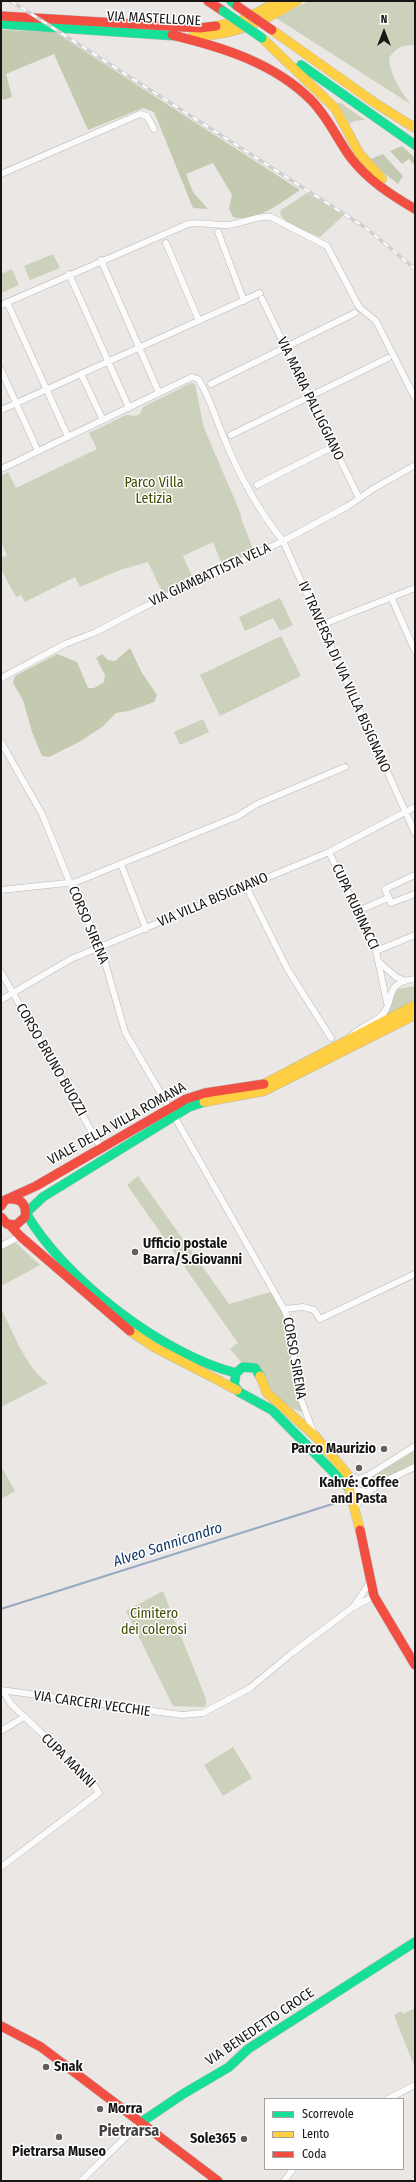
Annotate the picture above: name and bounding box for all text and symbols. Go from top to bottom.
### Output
street label: VIA MASTELLONE [107,8,201,30]
north arrow [364,12,404,52]
text: N [381,13,387,26]
street label: VIA MARIA PALLIGGIANO [273,335,347,463]
park label: Parco Villa Letizia [124,475,184,508]
street label: VIA GIAMBATTISTA VELA [147,540,273,610]
street label: IV TRAVERSA DI VIA VILLA BISIGNANO [294,579,394,775]
street label: CUPA RUBINACCI [328,861,382,953]
street label: VIA VILLA BISIGNANO [155,869,271,931]
street label: CORSO SIRENA [64,884,112,966]
street label: CORSO BRUNO BUOZZI [12,1001,90,1119]
street label: VIALE DELLA VILLA ROMANA [45,1079,189,1169]
place label: Ufficio postale Barra/S.Giovanni [143,1236,242,1268]
marker: Ufficio postale Barra/S.Giovanni [130,1247,140,1257]
street label: CORSO SIRENA [279,1316,309,1400]
place label: Parco Maurizio [291,1441,376,1457]
marker: Parco Maurizio [379,1444,389,1454]
marker: Kahvé: Coffee and Pasta [354,1463,364,1473]
place label: Kahvé: Coffee and Pasta [319,1475,399,1508]
water label: Alveo Sannicandro [111,1519,225,1571]
park label: Cimitero dei colerosi [121,1606,187,1638]
street label: VIA CARCERI VECCHIE [32,1687,152,1721]
street label: CUPA MANNI [37,1730,99,1792]
street label: VIA BENEDETTO CROCE [203,1985,317,2069]
place label: Snak [54,2059,83,2075]
marker: Snak [41,2062,51,2072]
legend [264,2098,404,2170]
place label: Morra [108,2101,142,2117]
marker: Morra [95,2104,105,2114]
text: Scorrevole [302,2107,354,2121]
district label: Pietrarsa [99,2122,159,2142]
text: Lento [302,2127,329,2141]
place label: Sole365 [190,2131,236,2147]
marker: Pietrarsa Museo [54,2132,64,2142]
marker: Sole365 [239,2134,249,2144]
place label: Pietrarsa Museo [12,2144,106,2160]
text: Coda [302,2147,326,2161]

